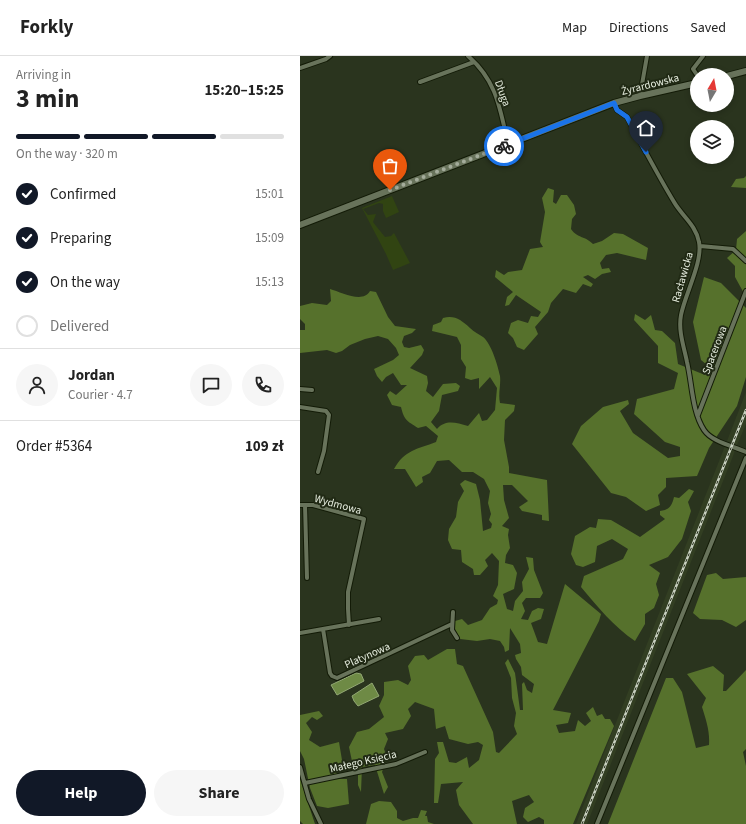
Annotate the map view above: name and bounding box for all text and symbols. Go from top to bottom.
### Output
text: Forkly [20,14,73,41]
text: Map [562,18,587,38]
text: Directions [609,18,668,38]
text: Saved [690,18,726,38]
text: Arriving in [16,66,71,84]
north arrow [690,68,734,112]
map controls [690,68,734,164]
street label: Żyrardowska [620,70,681,99]
street label: Długa [491,78,514,108]
text: 3 min [16,80,79,117]
text: 15:20–15:25 [204,80,284,101]
pin [629,111,663,152]
icon: home [635,117,657,139]
button: layers [690,120,734,164]
courier [484,126,524,166]
icon: bike [493,135,515,157]
text: On the way · 320 m [16,145,118,163]
pin [373,149,407,190]
icon: bag [379,155,401,177]
icon: check [16,183,38,205]
text: Confirmed [50,184,116,205]
text: 15:01 [255,185,284,203]
icon: check [16,227,38,249]
text: Preparing [50,228,111,249]
text: 15:09 [255,229,284,247]
street label: Racławicka [668,250,697,304]
icon: check [16,271,38,293]
text: On the way [50,272,120,293]
text: 15:13 [255,273,284,291]
text: Delivered [50,316,109,337]
street label: Spacerowa [698,324,731,376]
button: person [16,364,58,406]
button: chat [190,364,232,406]
button: phone [242,364,284,406]
text: Jordan [68,365,115,386]
text: Courier · 4.7 [68,386,133,404]
text: Order #5364 [16,436,92,457]
text: 109 zł [245,436,284,457]
street label: Wydmowa [313,491,363,518]
street label: Platynowa [342,639,392,672]
street label: Małego Księcia [328,747,398,776]
button: Help [16,770,146,816]
button: Share [154,770,284,816]

